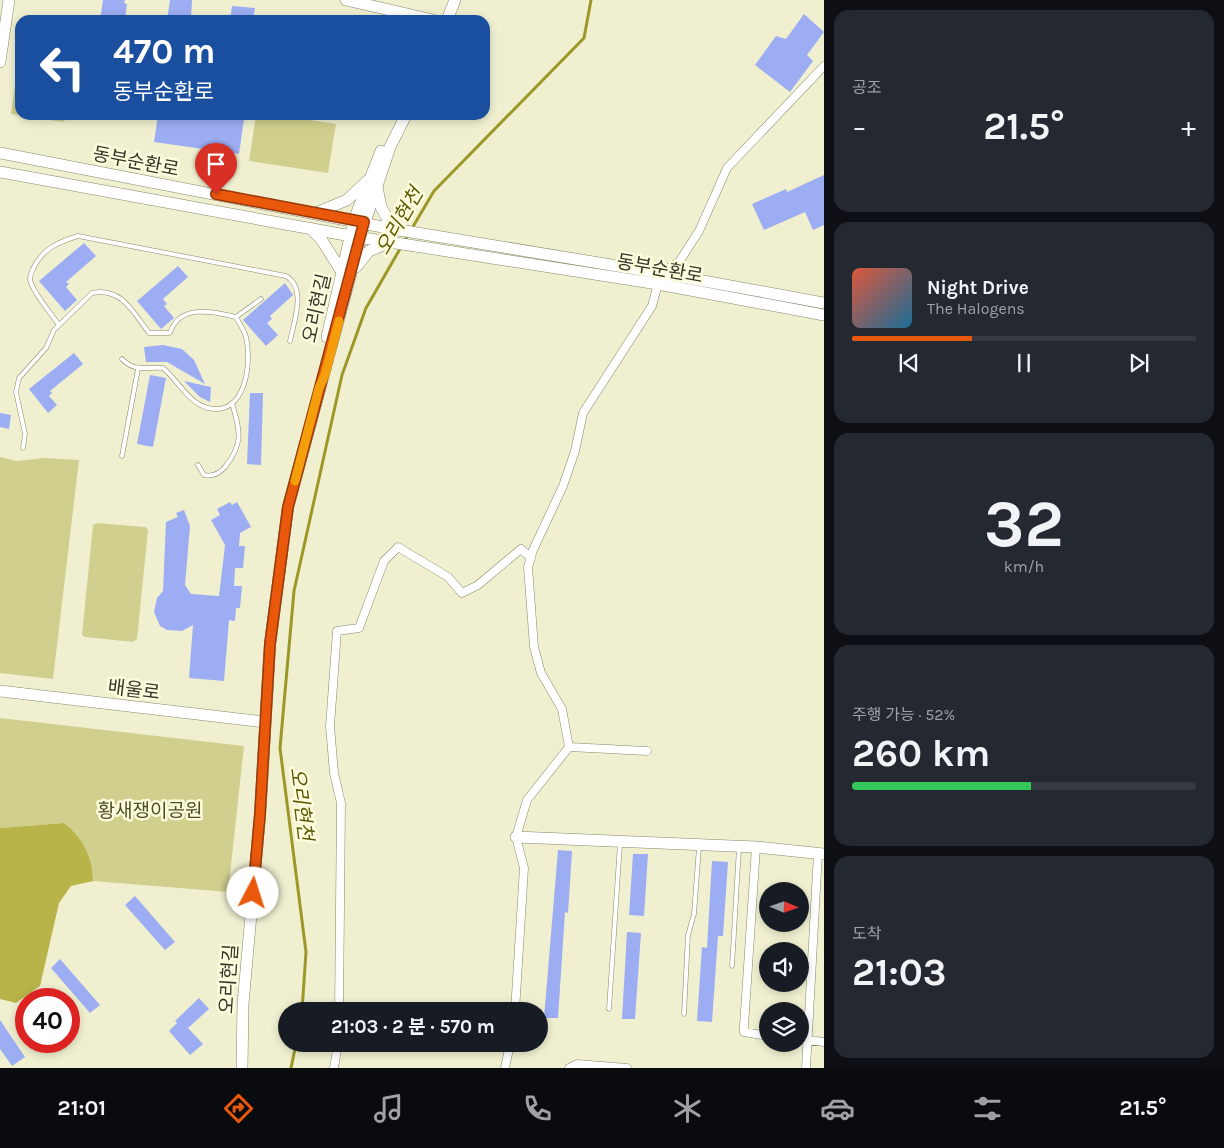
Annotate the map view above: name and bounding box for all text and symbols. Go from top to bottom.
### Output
text: 470 m [113,31,215,72]
icon: left [30,35,95,100]
text: 공조 [852,78,881,97]
text: 동부순환로 [113,79,214,105]
text: 21.5° [983,104,1065,149]
text: − [852,110,867,143]
text: + [1181,110,1196,143]
street label: 동부순환로 [91,143,181,181]
pin [195,143,237,194]
icon: arrive [202,150,230,178]
water label: 오리현천 [371,181,429,259]
street label: 동부순환로 [615,251,705,287]
street label: 오리현길 [298,272,336,345]
text: Night Drive [927,277,1029,299]
text: The Halogens [927,299,1025,318]
icon: previous [895,349,923,377]
icon: pause [1010,349,1038,377]
icon: next [1125,349,1153,377]
text: 32 [984,486,1064,562]
text: km/h [1004,557,1044,576]
street label: 배울로 [107,676,161,704]
text: 주행 가능 · 52% [852,705,955,724]
text: 260 km [852,731,990,776]
water label: 오리현천 [286,766,318,845]
park label: 황새쟁이공원 [98,800,202,822]
position arrow [226,866,278,918]
north arrow [759,882,809,932]
map controls [759,882,809,1052]
text: 도착 [852,924,881,943]
button: sound [759,942,809,992]
street label: 오리현길 [216,943,242,1015]
text: 21:03 [852,950,946,995]
speed limit sign: 40 [15,988,80,1053]
button: layers [759,1002,809,1052]
text: 21:03 · 2 분 · 570 m [331,1016,495,1038]
icon: directions [221,1091,256,1126]
icon: music [371,1091,406,1126]
icon: phone [520,1091,555,1126]
icon: climate [670,1091,705,1126]
icon: car [820,1091,855,1126]
icon: filters [970,1091,1005,1126]
text: 21:01 [57,1095,106,1121]
text: 21.5° [1119,1095,1167,1121]

